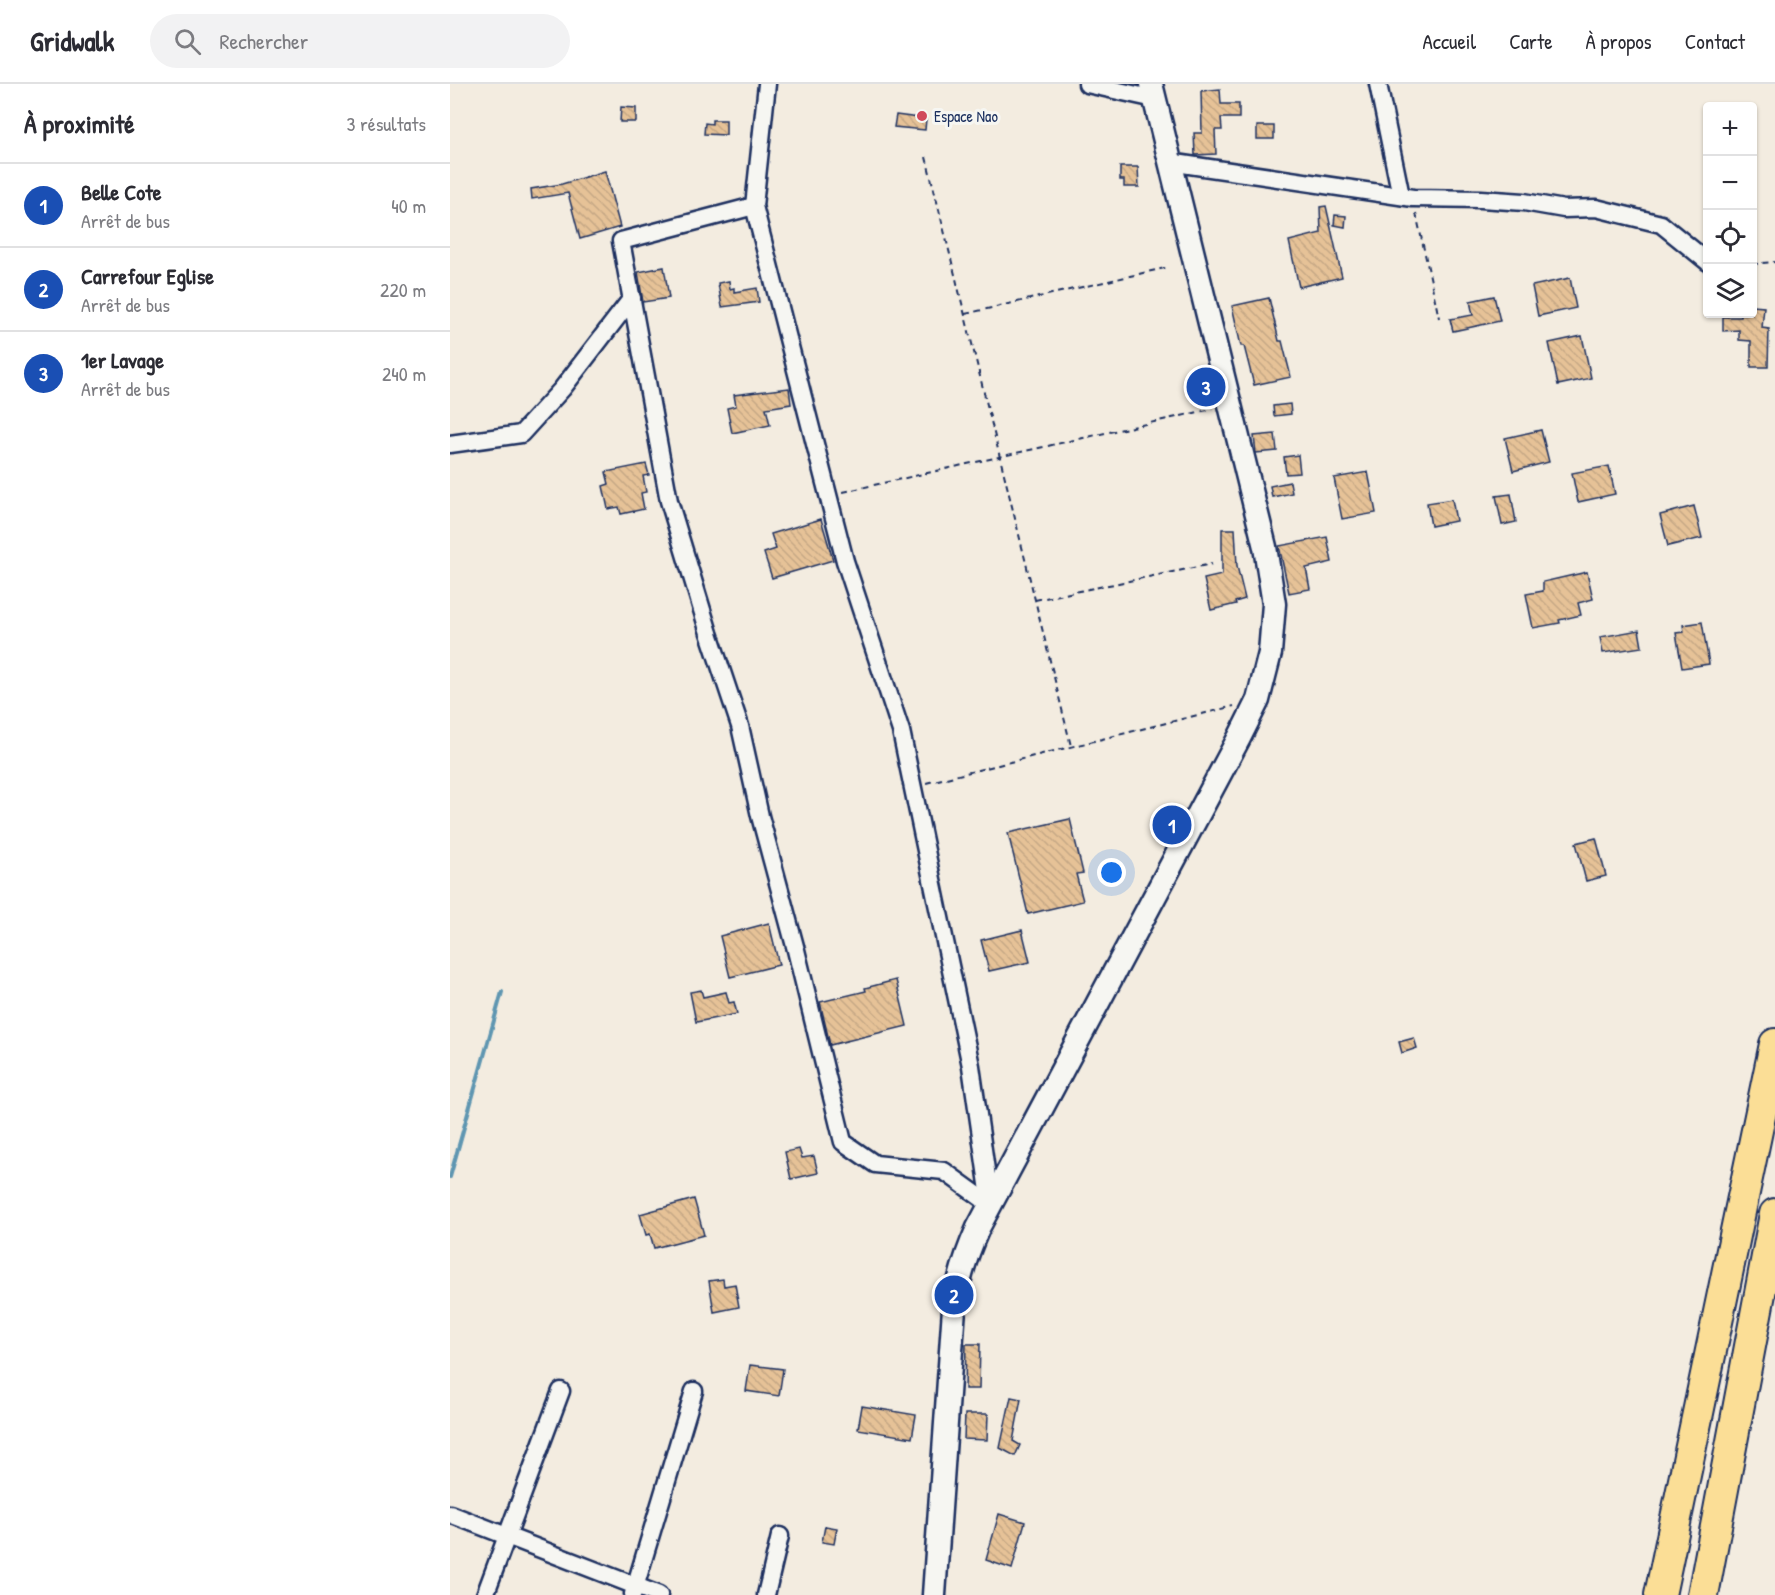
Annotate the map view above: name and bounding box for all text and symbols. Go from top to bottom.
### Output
search box [150,14,570,68]
text: Gridwalk [30,22,114,60]
icon: search [171,25,204,58]
text: Rechercher [219,26,308,56]
text: Accueil [1423,27,1476,56]
text: Carte [1509,27,1553,56]
text: À propos [1586,27,1652,56]
text: Contact [1685,27,1745,56]
map controls [1703,102,1757,318]
button: + [1703,102,1757,156]
place label: Espace Nao [934,105,998,127]
text: À proximité [24,106,135,141]
marker: Espace Nao [915,109,929,123]
text: 3 résultats [346,110,426,137]
button: − [1703,156,1757,210]
text: Belle Cote [81,177,161,207]
text: 1 [40,192,47,219]
text: 40 m [391,192,426,219]
text: Arrêt de bus [81,207,170,234]
button: locate [1703,210,1757,264]
text: Carrefour Eglise [81,261,214,291]
button: layers [1703,264,1757,318]
text: 2 [39,276,48,303]
text: 220 m [380,276,426,303]
text: Arrêt de bus [81,291,170,318]
text: 1er Lavage [81,345,164,375]
text: 3 [39,360,48,387]
text: 240 m [382,360,426,387]
pin: 3 [1186,364,1226,410]
text: Arrêt de bus [81,375,170,402]
pin: 1 [1152,802,1192,848]
your location [1097,858,1126,887]
pin: 2 [934,1272,974,1318]

